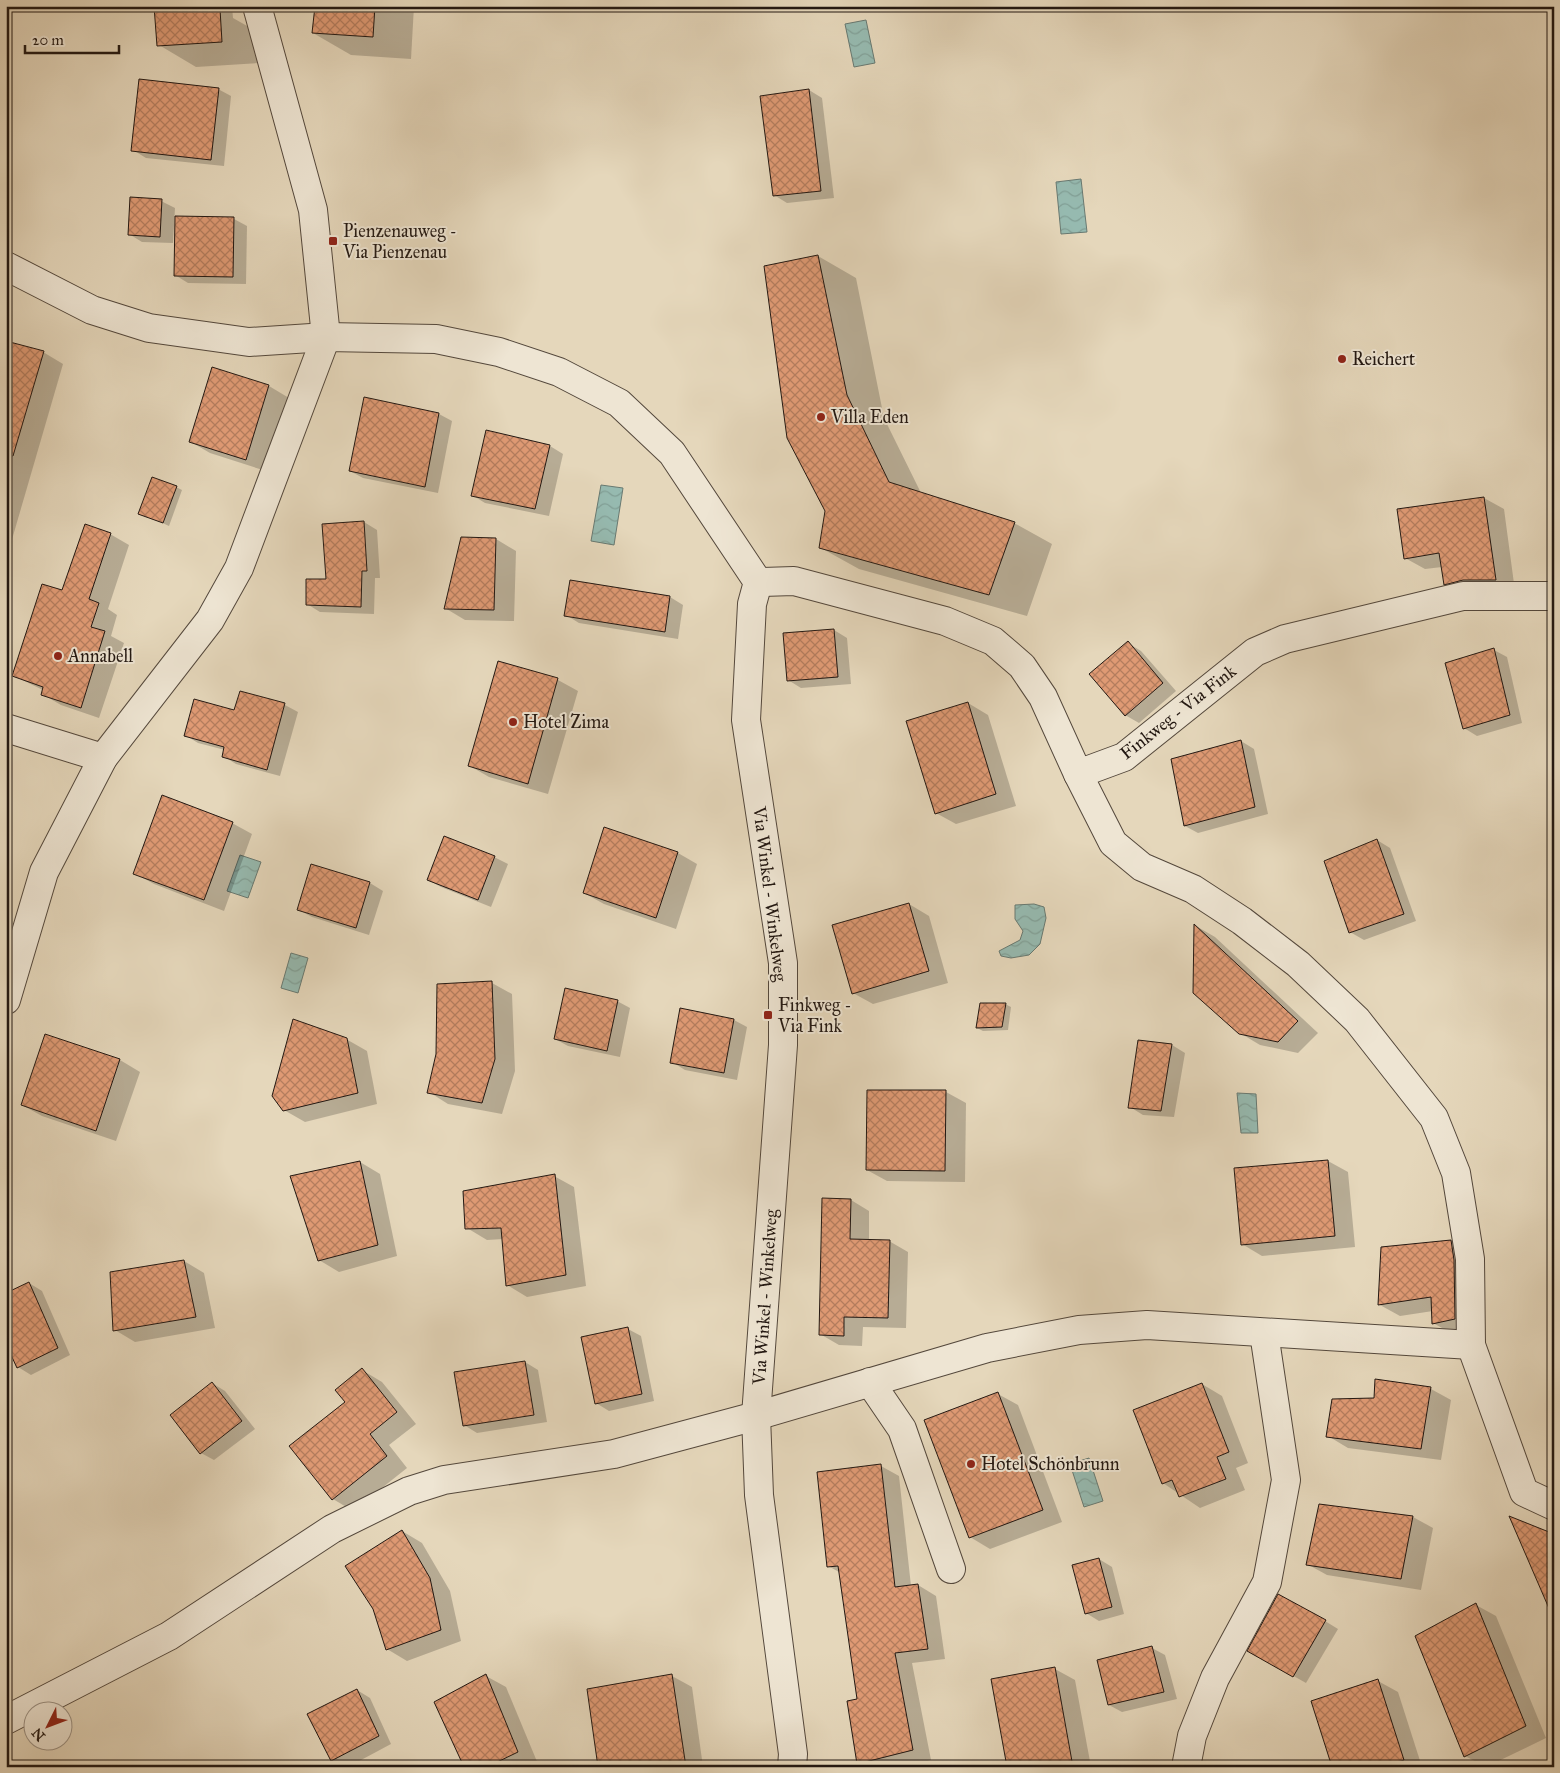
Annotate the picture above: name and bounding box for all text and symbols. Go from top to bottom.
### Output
scale bar [25,22,119,54]
text: 20 m [32,31,64,49]
place label: Pienzenauweg - Via Pienzenau [342,220,457,263]
marker: Pienzenauweg - Via Pienzenau [327,235,339,247]
place label: Reichert [1352,348,1416,370]
marker: Reichert [1336,353,1348,365]
place label: Villa Eden [830,406,909,428]
marker: Villa Eden [815,411,827,423]
place label: Annabell [67,645,133,667]
marker: Annabell [52,650,64,662]
street label: Finkweg - Via Fink [1116,659,1242,765]
place label: Hotel Zima [523,711,609,733]
marker: Hotel Zima [507,716,519,728]
street label: Via Winkel - Winkelweg [747,804,792,983]
place label: Finkweg - Via Fink [777,994,852,1037]
marker: Finkweg - Via Fink [762,1009,774,1021]
street label: Via Winkel - Winkelweg [748,1208,783,1387]
place label: Hotel Schönbrunn [981,1453,1120,1475]
marker: Hotel Schönbrunn [965,1458,977,1470]
north arrow [22,1700,72,1750]
text: N [28,1724,49,1744]

